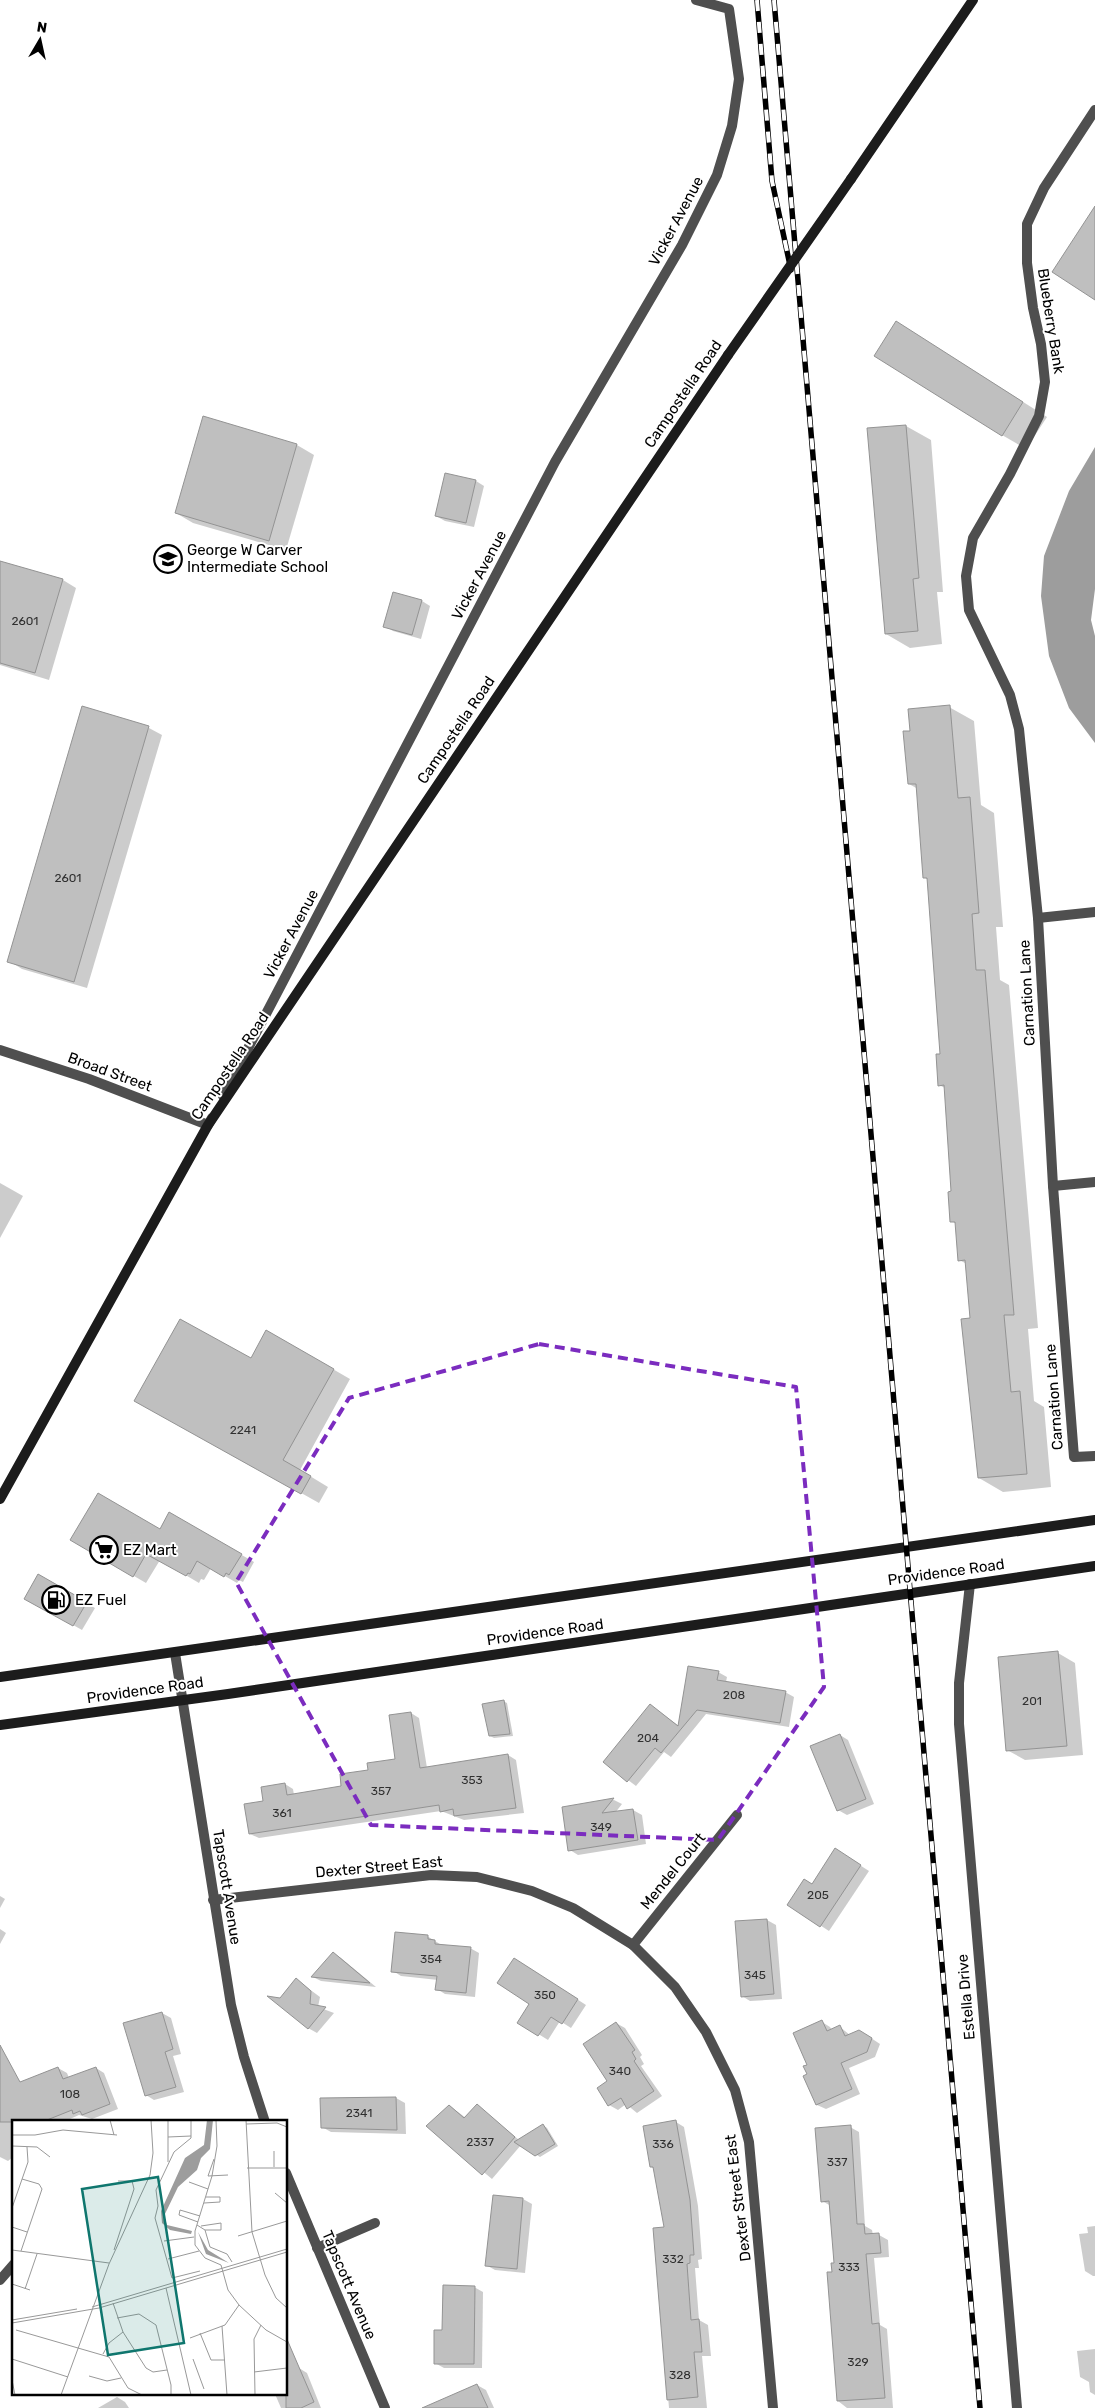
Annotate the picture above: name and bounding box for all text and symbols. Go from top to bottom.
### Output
north arrow [15,15,65,65]
text: N [36,18,48,37]
street label: Vicker Avenue [645,173,707,269]
street label: Blueberry Bank [1034,267,1068,375]
street label: Campostella Road [640,337,726,451]
street label: Vicker Avenue [448,527,510,623]
place label: George W Carver Intermediate School [187,541,328,576]
school or university icon: George W Carver Intermediate School [153,544,183,574]
house number: 2601 [11,614,39,628]
street label: Campostella Road [413,673,499,787]
house number: 2601 [54,871,82,885]
street label: Vicker Avenue [260,886,322,982]
street label: Carnation Lane [1015,939,1039,1047]
street label: Campostella Road [187,1009,273,1123]
street label: Broad Street [65,1048,155,1096]
street label: Carnation Lane [1041,1343,1067,1451]
house number: 2241 [230,1423,256,1437]
supermarket icon: EZ Mart [89,1535,119,1565]
place label: EZ Mart [123,1541,177,1559]
street label: Providence Road [886,1555,1006,1589]
fuel station icon: EZ Fuel [41,1585,71,1615]
place label: EZ Fuel [75,1591,126,1609]
street label: Providence Road [485,1615,605,1649]
street label: Providence Road [85,1673,205,1707]
house number: 208 [723,1688,745,1702]
house number: 201 [1022,1694,1042,1708]
house number: 204 [637,1731,660,1745]
house number: 353 [461,1773,483,1787]
house number: 357 [371,1784,391,1798]
house number: 361 [272,1806,292,1820]
house number: 349 [590,1820,612,1834]
street label: Tapscott Avenue [209,1828,245,1946]
street label: Mendel Court [637,1829,709,1913]
street label: Dexter Street East [315,1852,444,1882]
house number: 205 [807,1888,829,1902]
house number: 354 [420,1952,442,1966]
street label: Estella Drive [953,1953,979,2041]
house number: 345 [744,1968,766,1982]
house number: 350 [534,1988,556,2002]
house number: 340 [609,2064,631,2078]
house number: 108 [60,2087,80,2101]
house number: 2341 [346,2106,372,2120]
inset map [12,2120,288,2396]
street label: Dexter Street East [721,2133,755,2263]
house number: 2337 [466,2135,494,2149]
house number: 336 [652,2137,674,2151]
house number: 337 [827,2155,847,2169]
street label: Tapscott Avenue [318,2228,380,2342]
house number: 332 [662,2252,684,2266]
house number: 333 [838,2260,860,2274]
house number: 329 [847,2355,869,2369]
house number: 328 [669,2368,691,2382]

